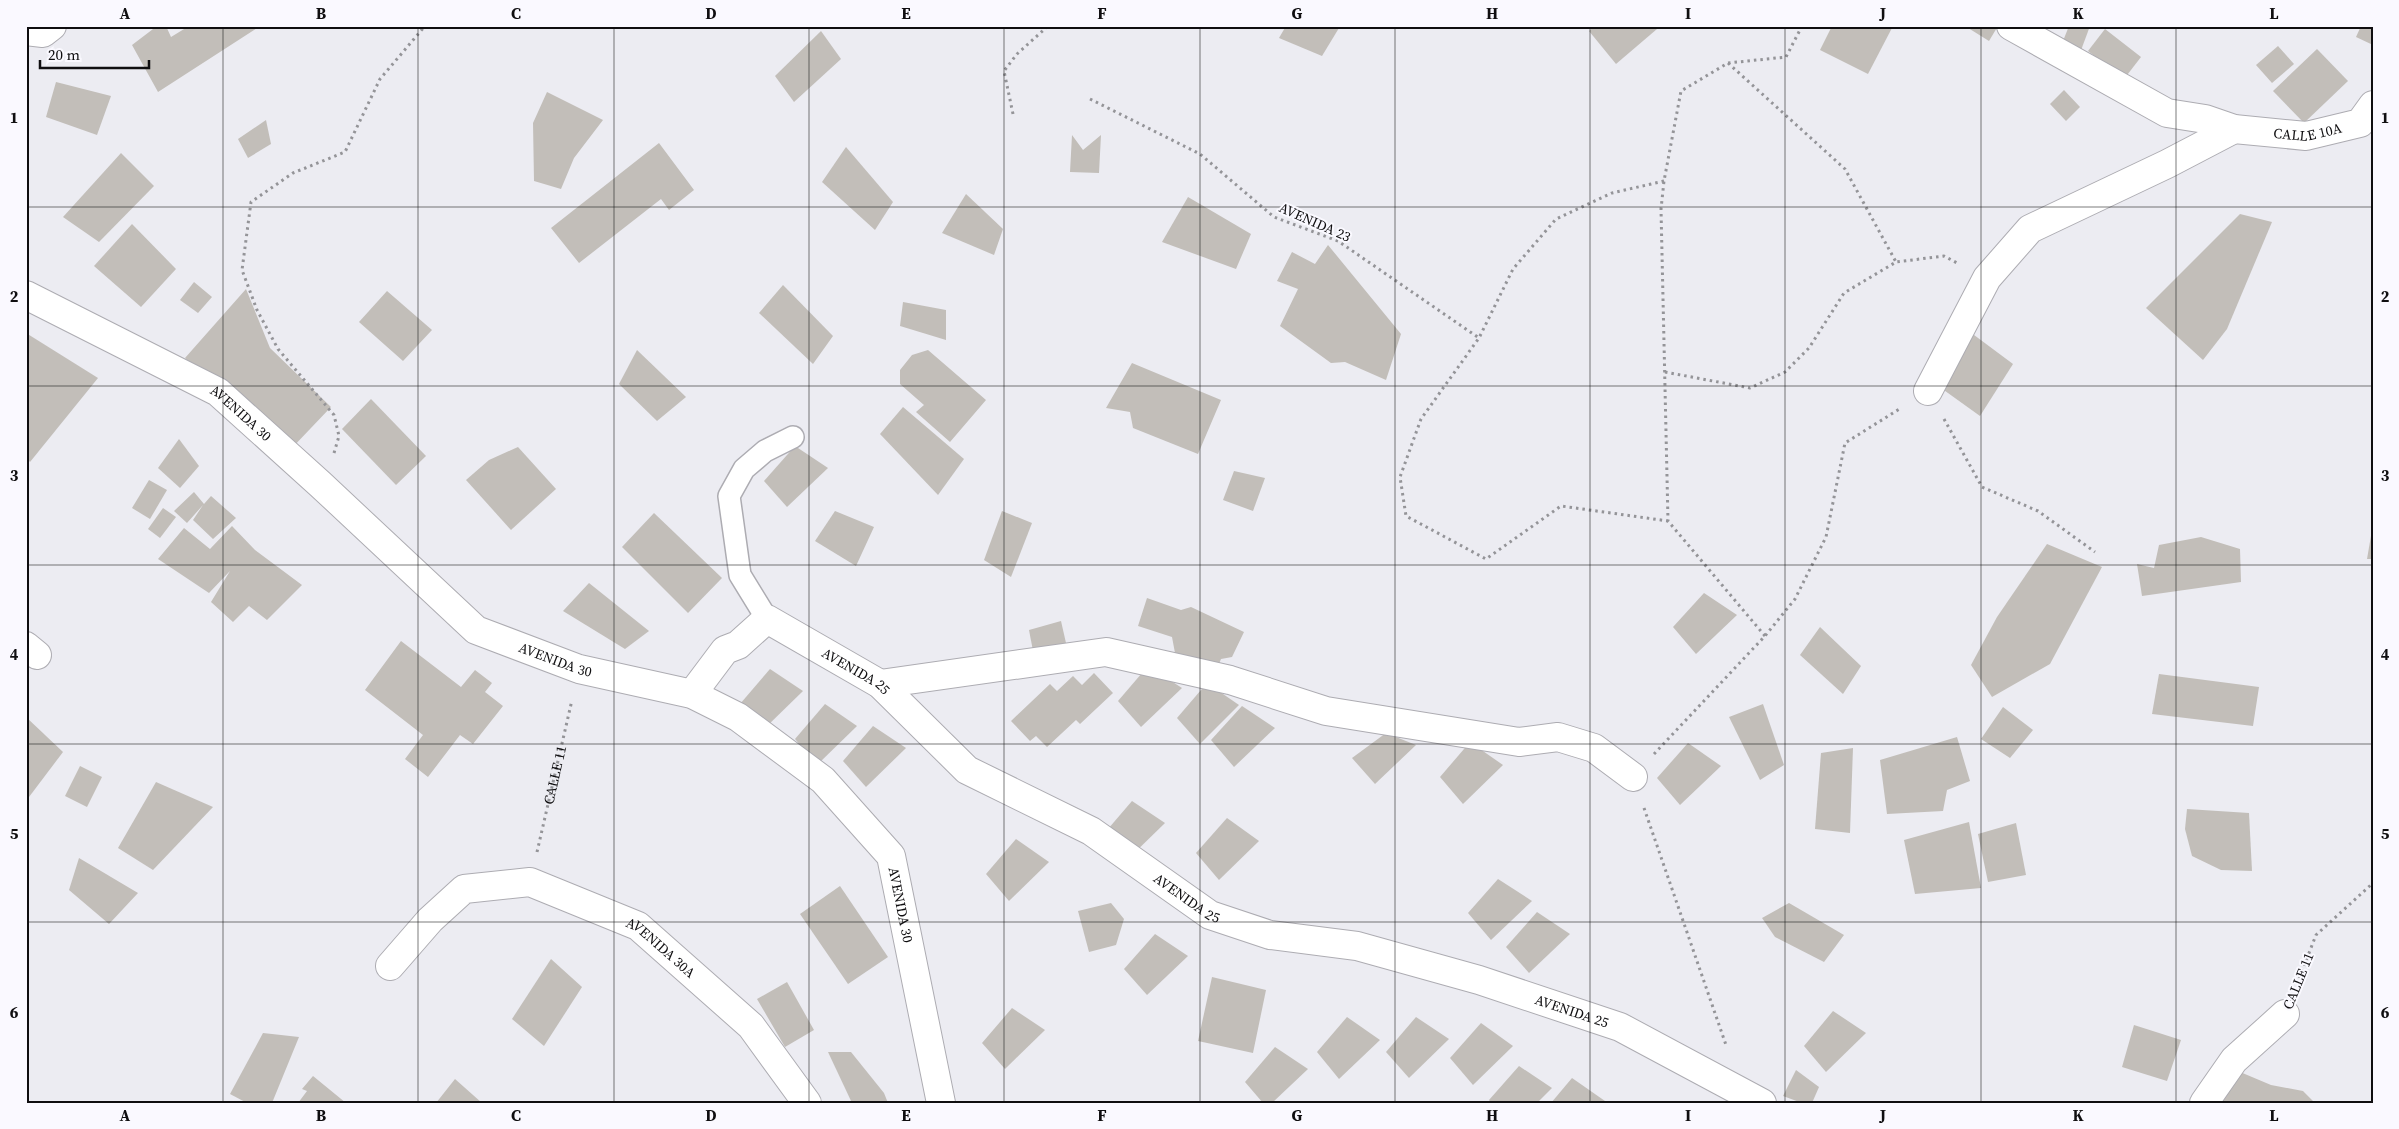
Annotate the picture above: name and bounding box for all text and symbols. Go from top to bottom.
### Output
text: A [120,2,131,24]
text: B [316,2,327,24]
text: C [511,2,521,24]
text: D [705,2,717,24]
text: E [901,2,911,24]
text: F [1097,2,1107,24]
text: G [1292,2,1303,24]
text: H [1486,2,1498,24]
text: I [1685,2,1691,24]
text: J [1879,2,1886,24]
text: K [2072,2,2084,24]
text: L [2269,2,2279,24]
scale bar [40,38,149,70]
text: 20 m [48,44,80,65]
text: 1 [10,106,18,128]
text: 1 [2381,106,2389,128]
street label: CALLE 10A [2272,118,2344,146]
street label: AVENIDA 23 [1276,197,1354,247]
text: 2 [10,285,19,307]
text: 2 [2381,285,2390,307]
street label: AVENIDA 30 [207,380,276,446]
text: 3 [10,464,19,486]
text: 3 [2381,464,2390,486]
street label: AVENIDA 30 [516,637,594,682]
text: 4 [10,643,19,665]
street label: AVENIDA 25 [818,643,895,699]
text: 4 [2381,643,2390,665]
street label: CALLE 11 [538,744,571,806]
text: 5 [10,822,19,844]
text: 5 [2381,822,2390,844]
street label: AVENIDA 30 [883,865,918,944]
street label: AVENIDA 25 [1150,868,1223,928]
street label: AVENIDA 30A [623,912,701,983]
street label: CALLE 11 [2278,950,2318,1012]
street label: AVENIDA 25 [1532,989,1611,1033]
text: 6 [10,1001,19,1023]
text: 6 [2381,1001,2390,1023]
text: A [120,1104,131,1126]
text: B [316,1104,327,1126]
text: C [511,1104,521,1126]
text: D [705,1104,717,1126]
text: E [901,1104,911,1126]
text: F [1097,1104,1107,1126]
text: G [1292,1104,1303,1126]
text: H [1486,1104,1498,1126]
text: I [1685,1104,1691,1126]
text: J [1879,1104,1886,1126]
text: K [2072,1104,2084,1126]
text: L [2269,1104,2279,1126]

